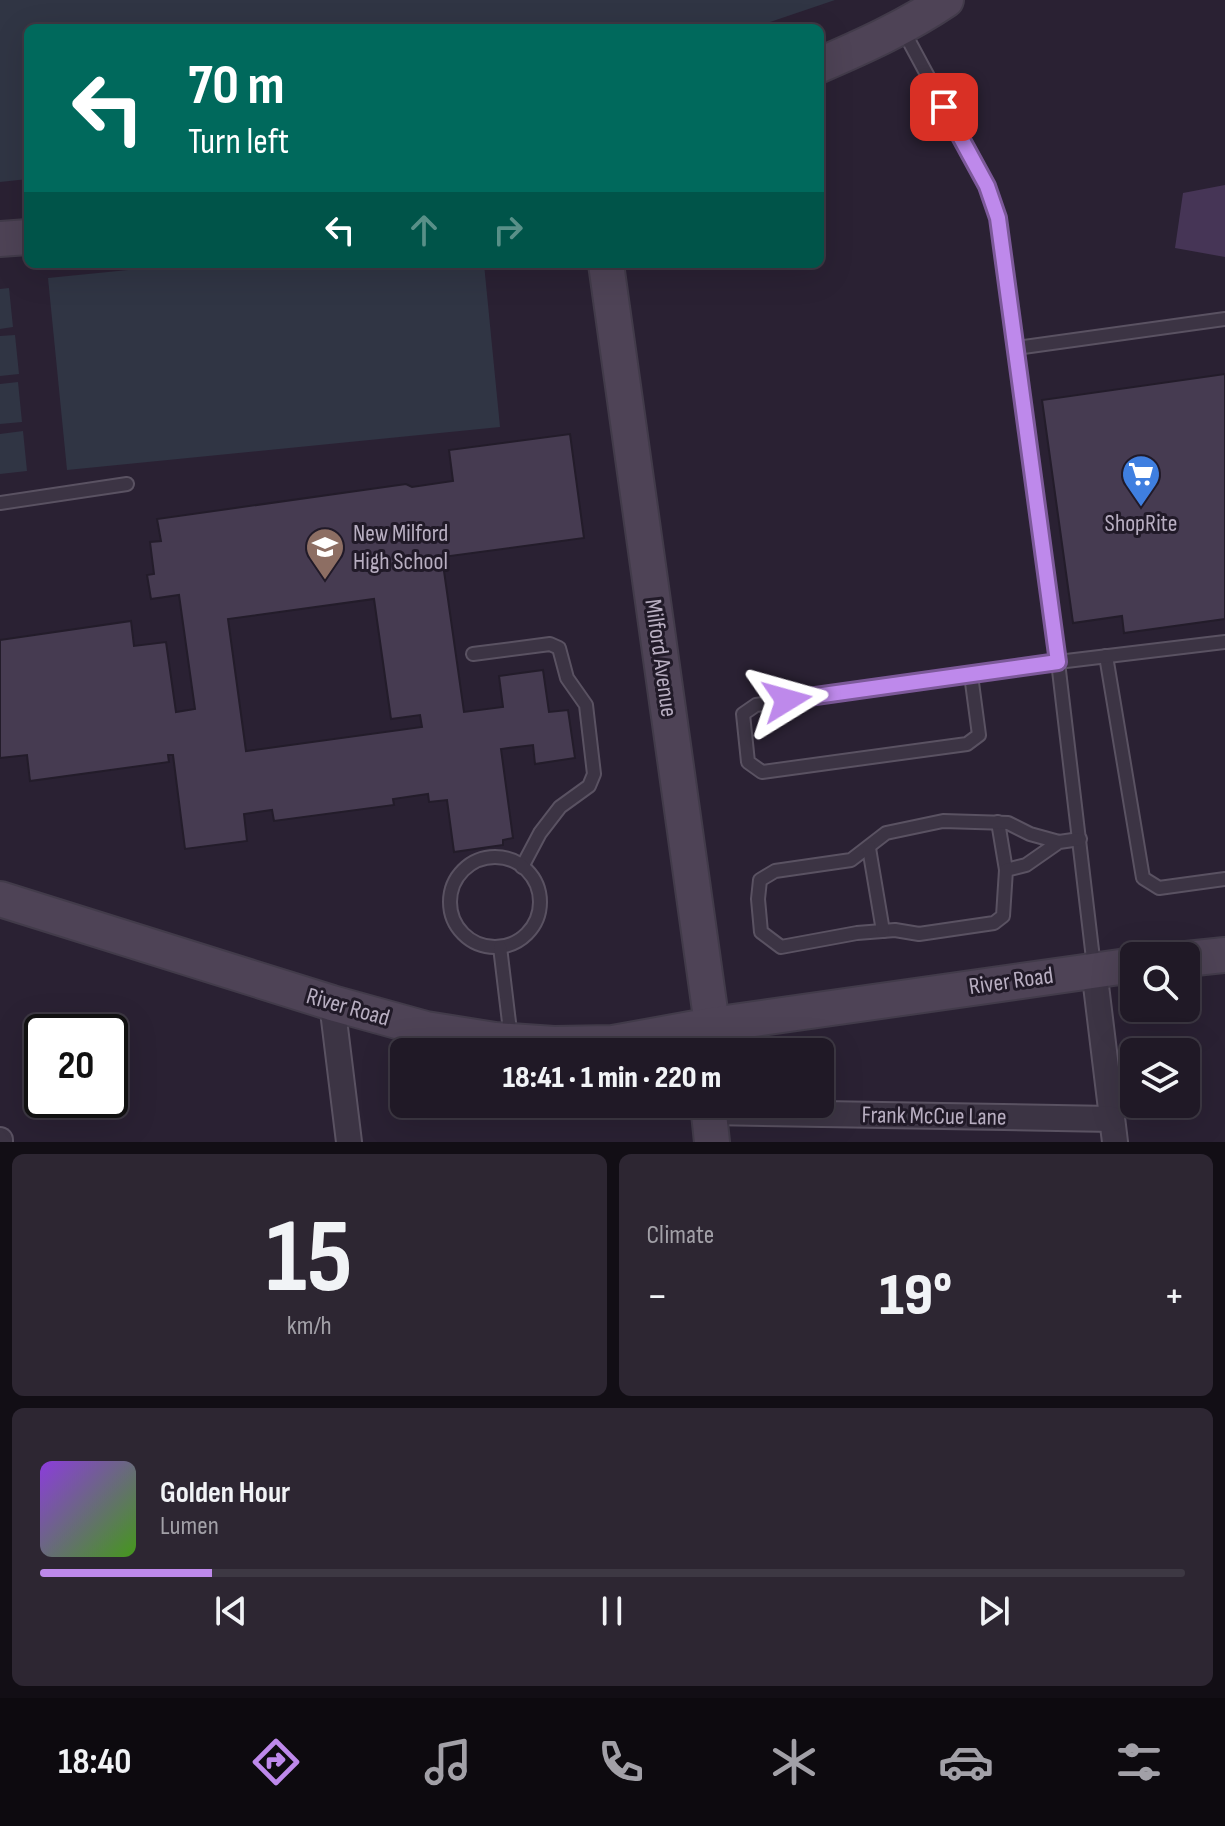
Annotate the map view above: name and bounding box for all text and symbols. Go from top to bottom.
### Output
text: 70 m [188,53,285,120]
icon: left [56,56,160,160]
pin [910,73,978,141]
icon: arrive [922,85,966,129]
text: Turn left [188,121,289,164]
icon: left [318,208,362,252]
icon: ahead [402,208,446,252]
icon: right [486,208,530,252]
supermarket icon: ShopRite [1120,453,1162,508]
place label: ShopRite [1105,509,1177,538]
place label: New Milford High School [353,519,448,576]
school or university icon: New Milford High School [304,526,346,581]
street label: Milford Avenue [638,597,684,719]
position arrow [745,658,829,742]
map controls [1120,942,1200,1118]
button: search [1120,942,1200,1022]
street label: River Road [967,961,1055,1001]
street label: River Road [303,981,393,1033]
speed limit sign: 20 [24,1014,128,1118]
button: layers [1120,1038,1200,1118]
text: 18:41 · 1 min · 220 m [503,1060,721,1096]
street label: Frank McCue Lane [861,1100,1007,1132]
text: 15 [266,1196,353,1321]
text: Climate [647,1220,714,1251]
text: 19° [879,1260,952,1332]
text: − [647,1270,668,1323]
text: + [1163,1270,1185,1323]
text: km/h [287,1311,332,1342]
text: Golden Hour [160,1475,290,1511]
text: Lumen [160,1511,219,1542]
icon: previous [209,1589,253,1633]
icon: pause [590,1589,634,1633]
icon: next [972,1589,1016,1633]
icon: directions [248,1734,304,1790]
icon: music [420,1734,476,1790]
icon: phone [593,1734,649,1790]
icon: climate [766,1734,822,1790]
icon: car [938,1734,994,1790]
icon: filters [1111,1734,1167,1790]
text: 18:40 [58,1741,131,1784]

